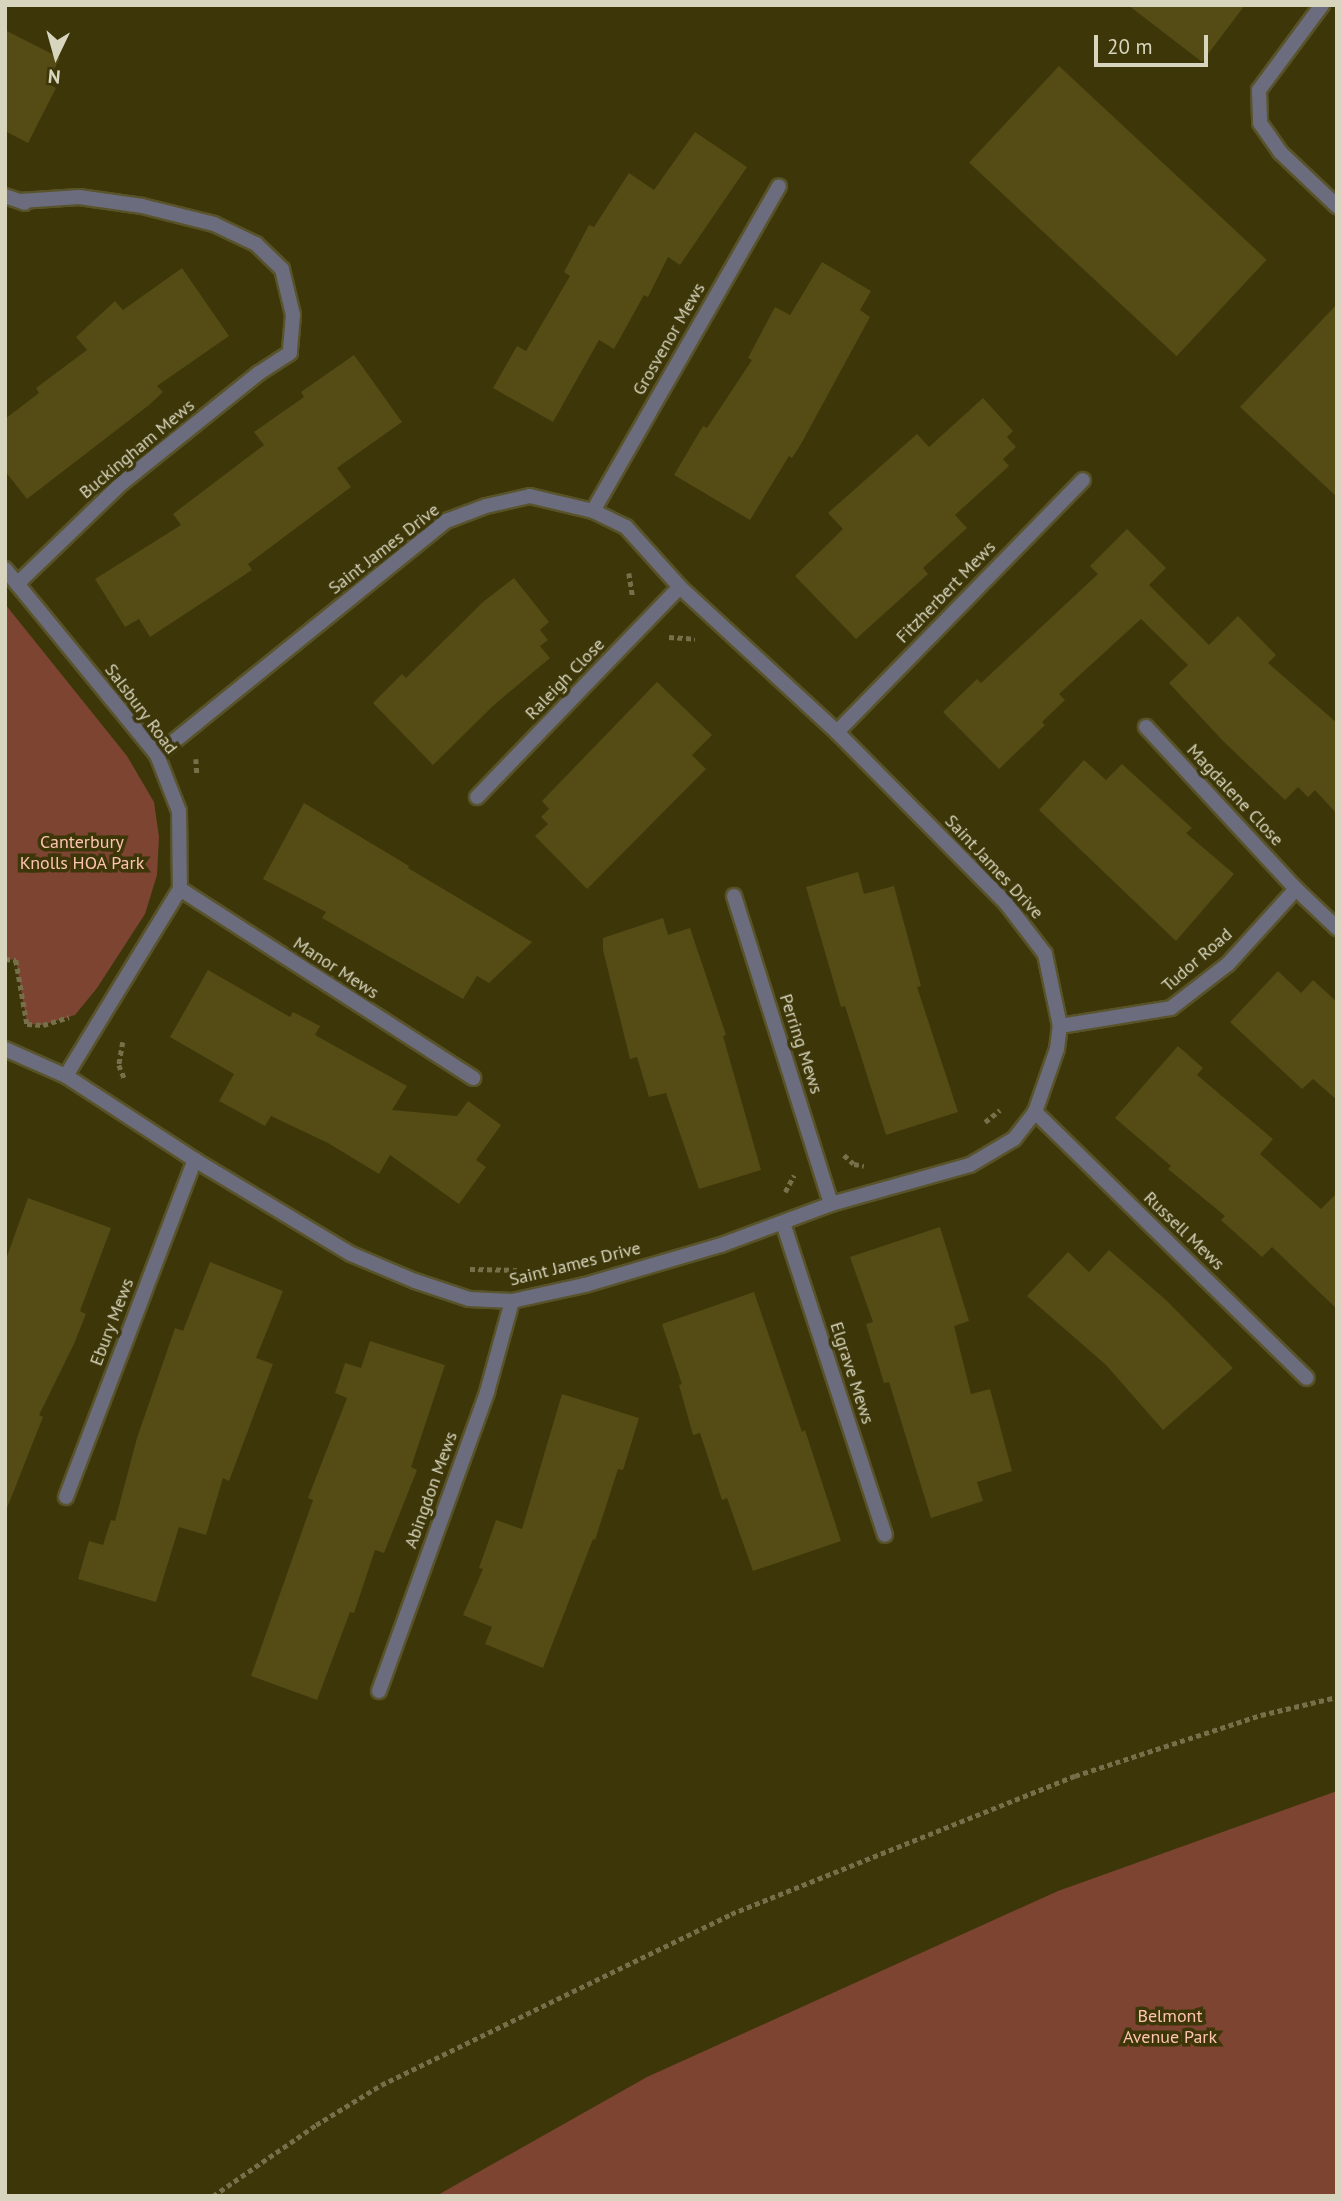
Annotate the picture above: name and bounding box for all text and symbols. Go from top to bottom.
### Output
north arrow [21,21,91,91]
scale bar [1097,21,1211,65]
text: 20 m [1107,33,1153,60]
text: N [47,64,61,89]
street label: Grosvenor Mews [628,279,710,399]
street label: Buckingham Mews [75,395,199,503]
street label: Saint James Drive [324,499,444,599]
street label: Fitzherbert Mews [892,536,1000,648]
street label: Raleigh Close [521,634,609,724]
street label: Salsbury Road [100,659,182,759]
street label: Magdalene Close [1182,740,1288,850]
street label: Saint James Drive [940,810,1048,924]
park label: Canterbury Knolls HOA Park [19,832,145,874]
street label: Tudor Road [1157,924,1237,996]
street label: Manor Mews [289,932,383,1004]
street label: Perring Mews [775,991,827,1097]
street label: Russell Mews [1139,1187,1229,1275]
street label: Saint James Drive [507,1237,643,1291]
street label: Ebury Mews [85,1275,139,1369]
street label: Elgrave Mews [825,1319,879,1427]
street label: Abingdon Mews [400,1429,462,1551]
park label: Belmont Avenue Park [1123,2006,1217,2048]

